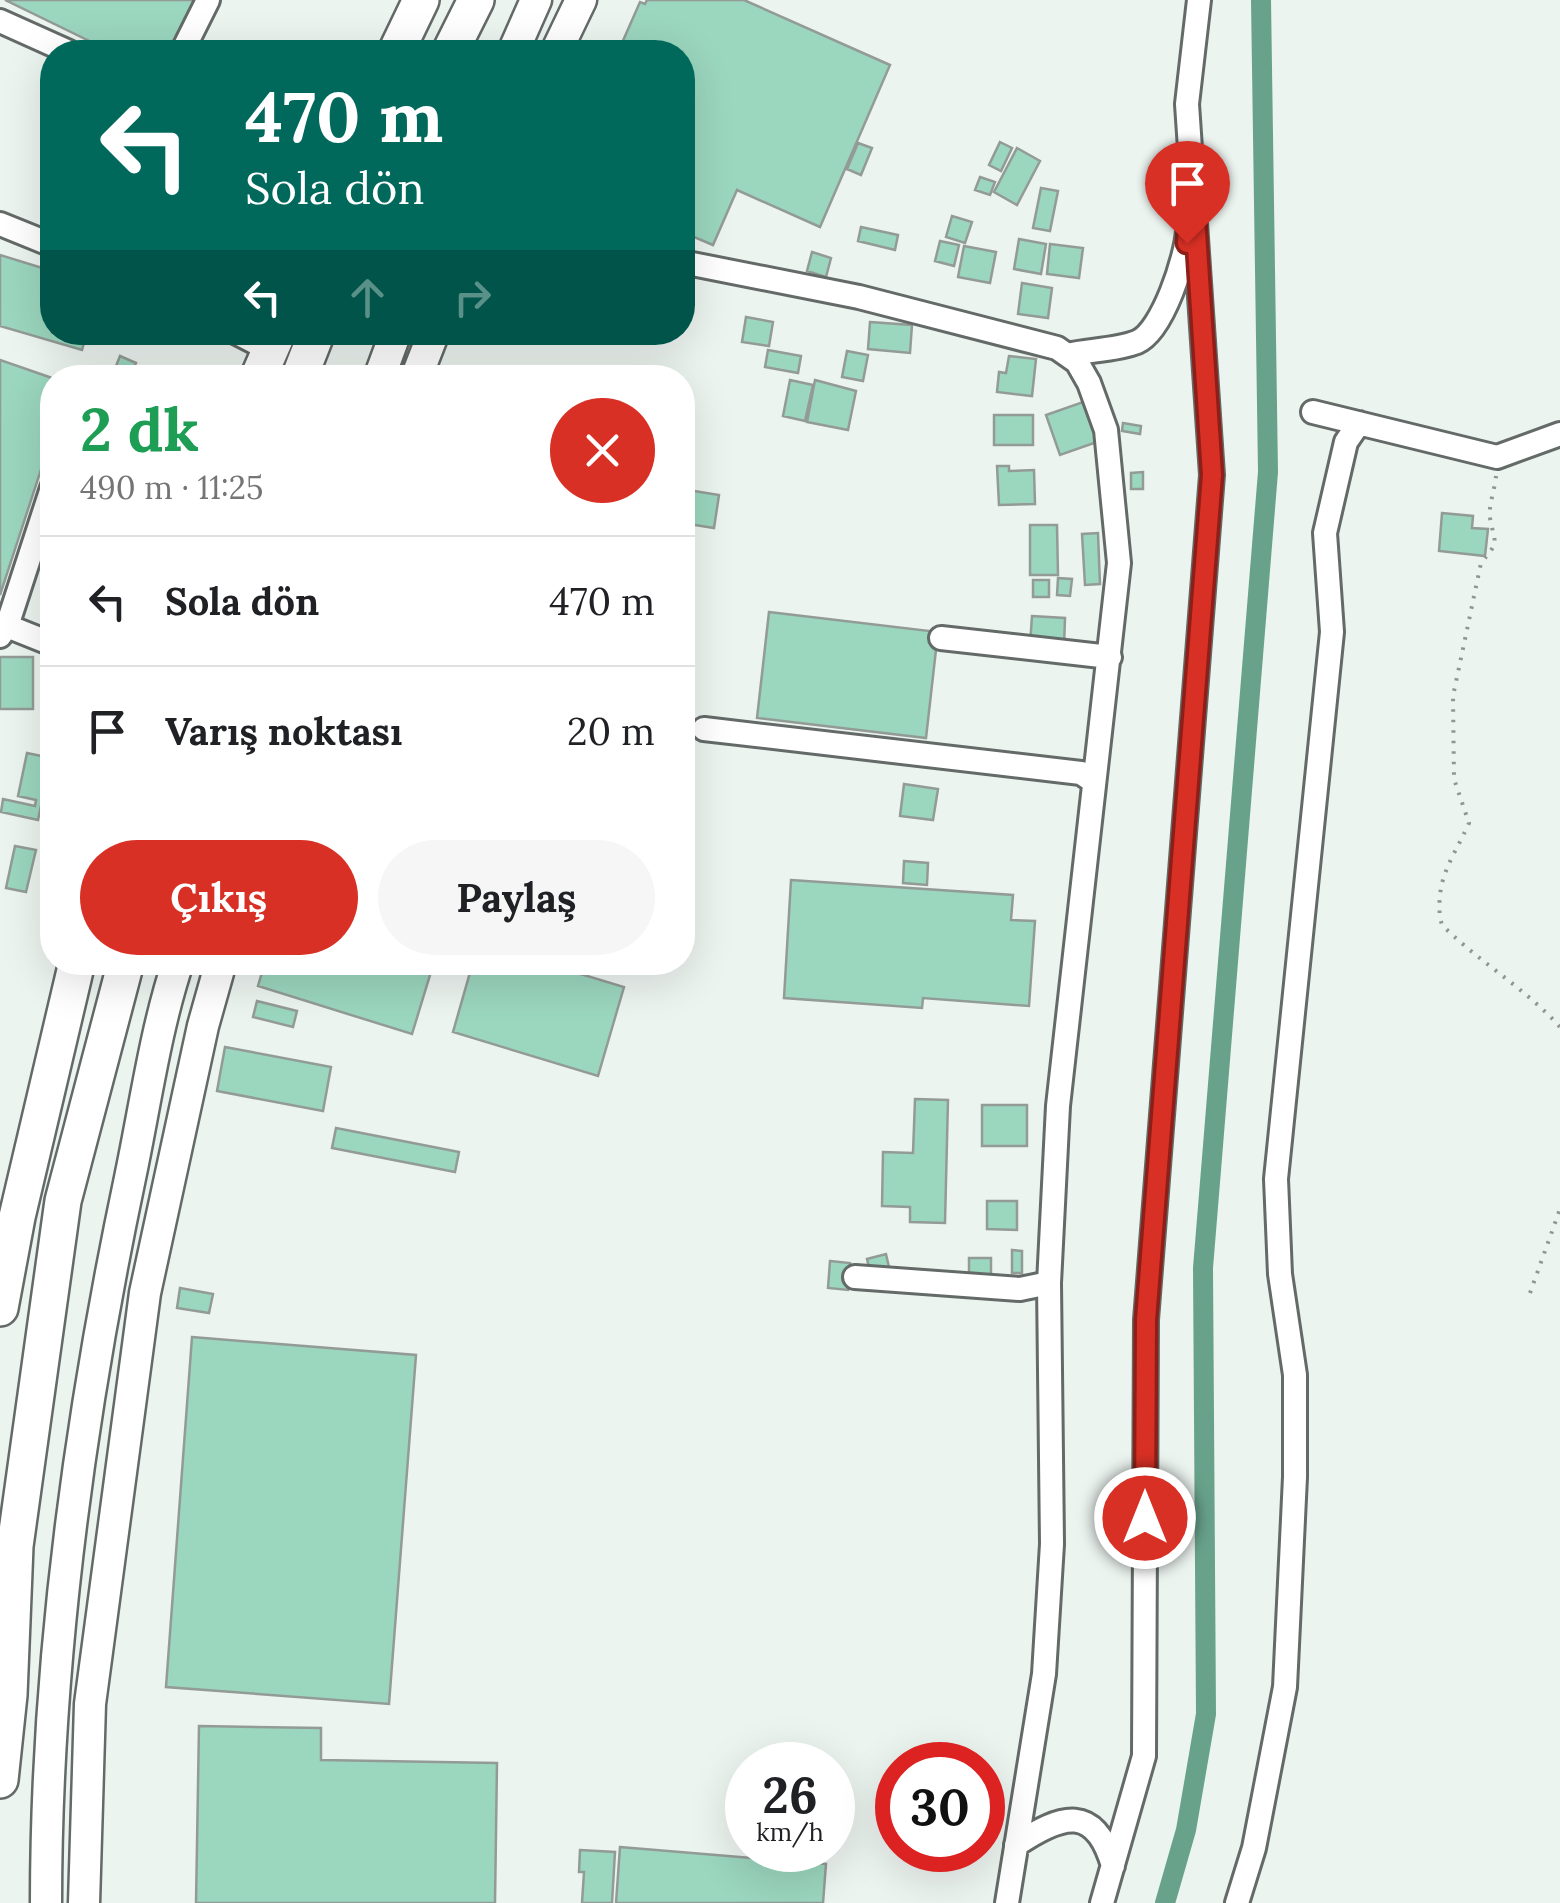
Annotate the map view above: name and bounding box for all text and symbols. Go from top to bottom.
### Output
text: 470 m [245,72,443,161]
icon: left [80,80,210,210]
pin [1145,141,1230,244]
icon: arrive [1160,156,1215,211]
text: Sola dön [245,159,425,216]
icon: left [235,270,290,325]
icon: ahead [340,270,395,325]
icon: right [445,270,500,325]
text: 2 dk [80,391,199,467]
button: close [550,398,655,503]
text: 490 m · 11:25 [80,467,264,508]
icon: left [80,574,135,629]
text: Sola dön [165,577,319,625]
text: 470 m [549,577,655,625]
icon: arrive [80,704,135,759]
text: Varış noktası [165,707,402,755]
text: 20 m [567,707,655,755]
button: Çıkış [80,840,358,955]
button: Paylaş [378,840,655,955]
position arrow [1093,1466,1197,1570]
speed limit sign: 30 [875,1742,1005,1872]
text: 26 [762,1763,818,1827]
text: km/h [756,1816,824,1848]

